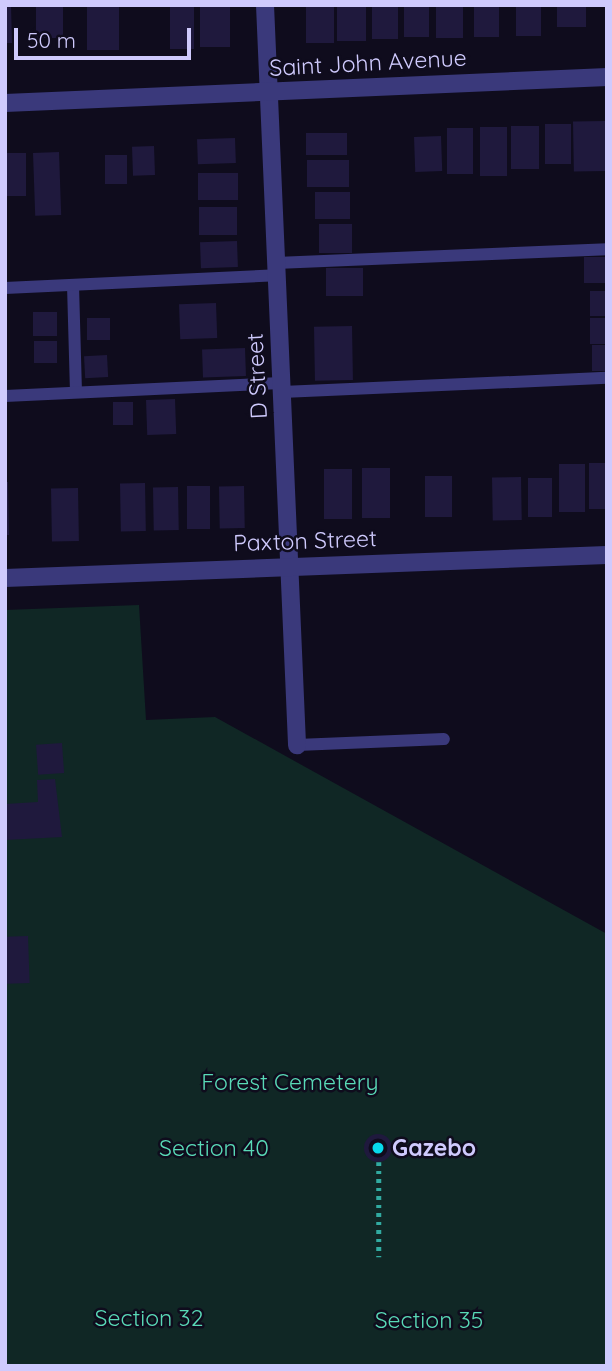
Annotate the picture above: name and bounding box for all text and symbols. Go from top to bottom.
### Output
scale bar [18,14,194,58]
text: 50 m [27,27,76,53]
street label: Saint John Avenue [269,44,467,82]
street label: D Street [241,332,273,420]
street label: Paxton Street [233,525,377,557]
park label: Forest Cemetery [201,1068,379,1096]
park label: Section 40 [159,1134,269,1162]
place label: Gazebo [392,1134,476,1162]
marker: Gazebo [370,1140,386,1156]
park label: Section 32 [95,1304,203,1332]
park label: Section 35 [375,1306,483,1334]

